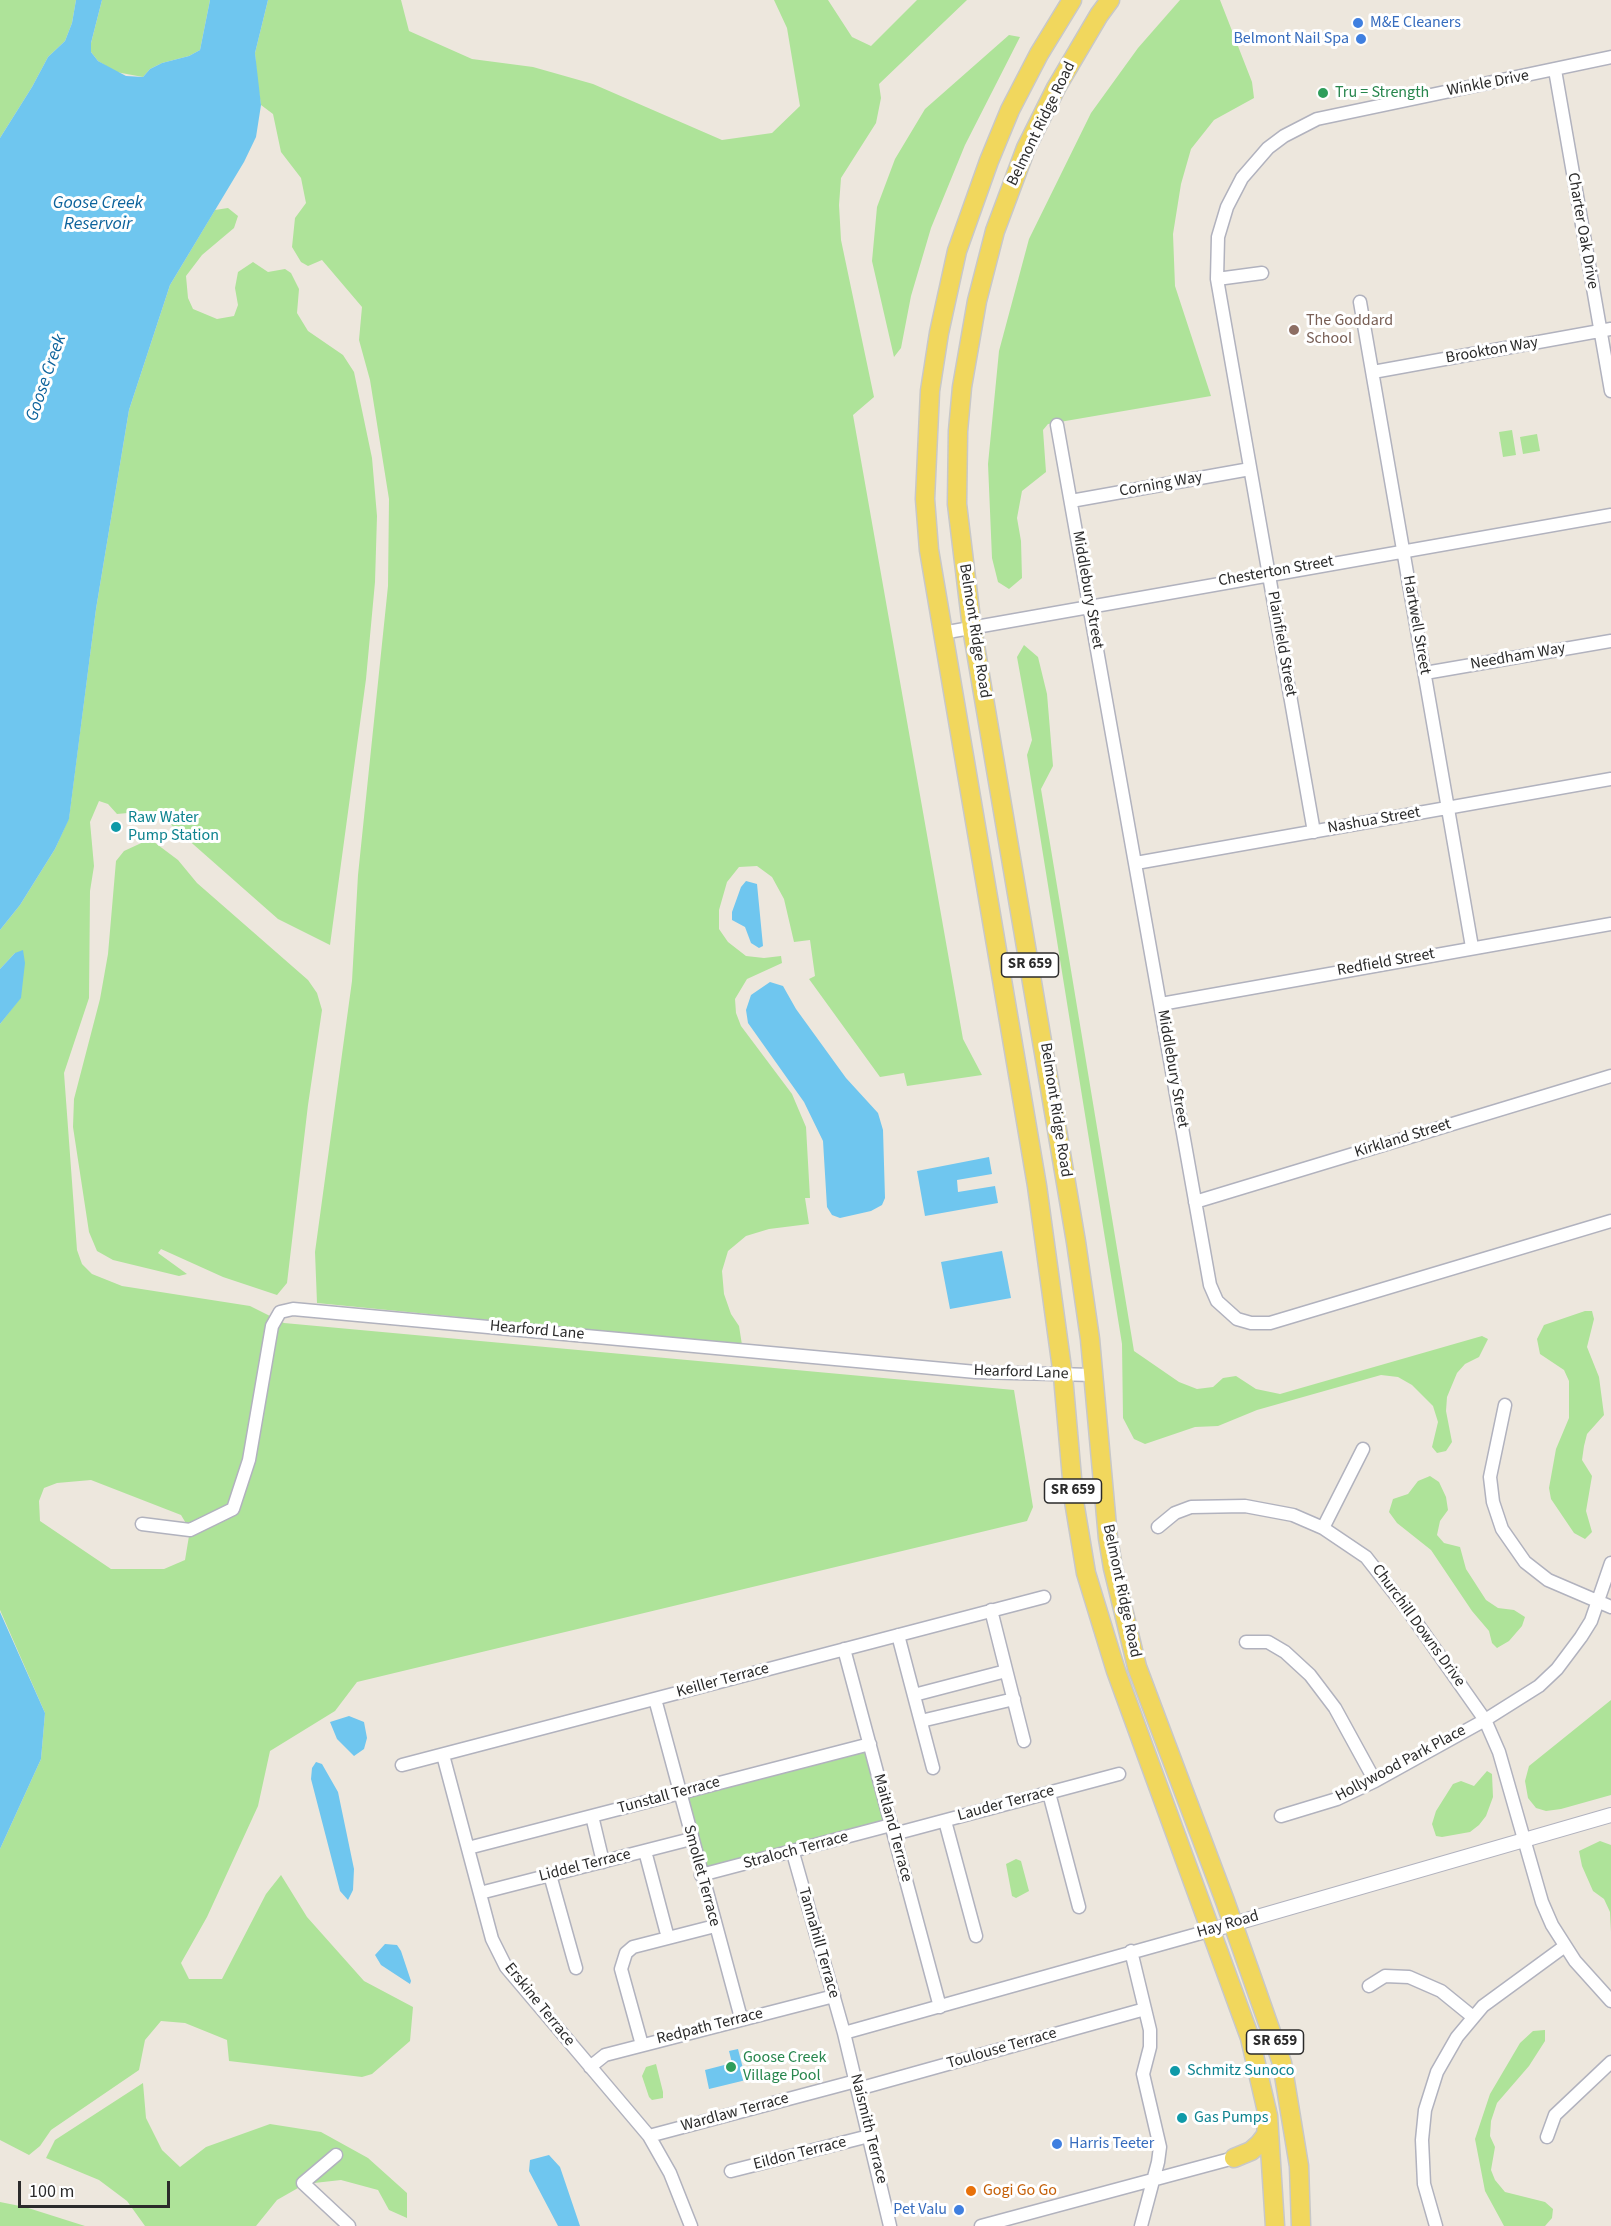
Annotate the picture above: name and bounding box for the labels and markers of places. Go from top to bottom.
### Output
place label: M&E Cleaners [1370,13,1461,33]
marker: M&E Cleaners [1351,16,1365,30]
place label: Belmont Nail Spa [1233,29,1349,49]
marker: Belmont Nail Spa [1354,32,1368,46]
place label: Tru = Strength [1335,83,1429,103]
marker: Tru = Strength [1316,86,1330,100]
place label: The Goddard School [1306,311,1393,349]
marker: The Goddard School [1287,323,1301,337]
place label: Raw Water Pump Station [128,808,219,846]
marker: Raw Water Pump Station [109,820,123,834]
place label: Goose Creek Village Pool [743,2048,826,2086]
marker: Goose Creek Village Pool [724,2060,738,2074]
place label: Schmitz Sunoco [1187,2061,1294,2081]
marker: Schmitz Sunoco [1168,2064,1182,2078]
place label: Gas Pumps [1194,2108,1268,2128]
marker: Gas Pumps [1175,2111,1189,2125]
place label: Harris Teeter [1069,2134,1154,2154]
marker: Harris Teeter [1050,2137,1064,2151]
place label: Gogi Go Go [983,2181,1057,2201]
marker: Gogi Go Go [964,2184,978,2198]
place label: Pet Valu [893,2200,947,2220]
marker: Pet Valu [952,2203,966,2217]

